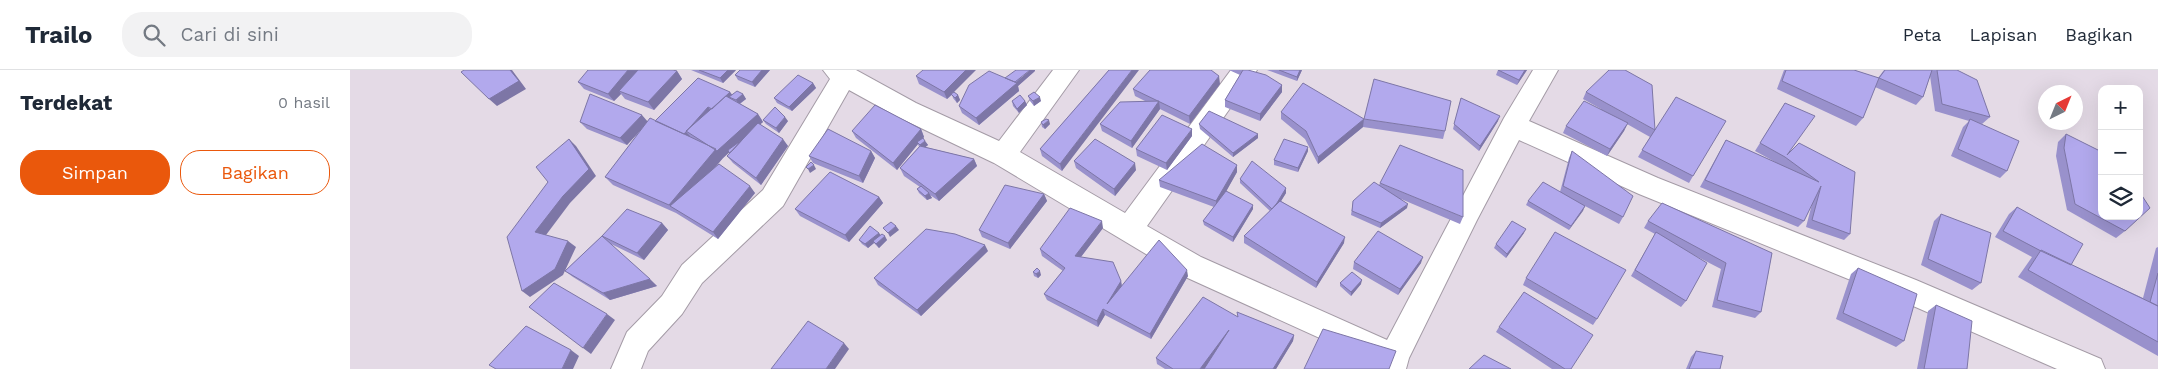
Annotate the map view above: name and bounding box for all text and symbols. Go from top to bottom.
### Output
search box [122,12,472,57]
text: Trailo [25,21,92,49]
icon: search [140,21,168,49]
text: Cari di sini [180,23,279,46]
text: Peta [1903,24,1941,45]
text: Lapisan [1969,24,2037,45]
text: Bagikan [2065,24,2133,45]
north arrow [2038,85,2083,130]
map controls [2098,85,2143,220]
button: + [2098,85,2143,130]
text: Terdekat [20,90,112,115]
text: 0 hasil [278,93,330,112]
button: − [2098,130,2143,175]
button: Simpan [20,150,170,195]
button: Bagikan [180,150,330,195]
button: layers [2098,175,2143,220]

